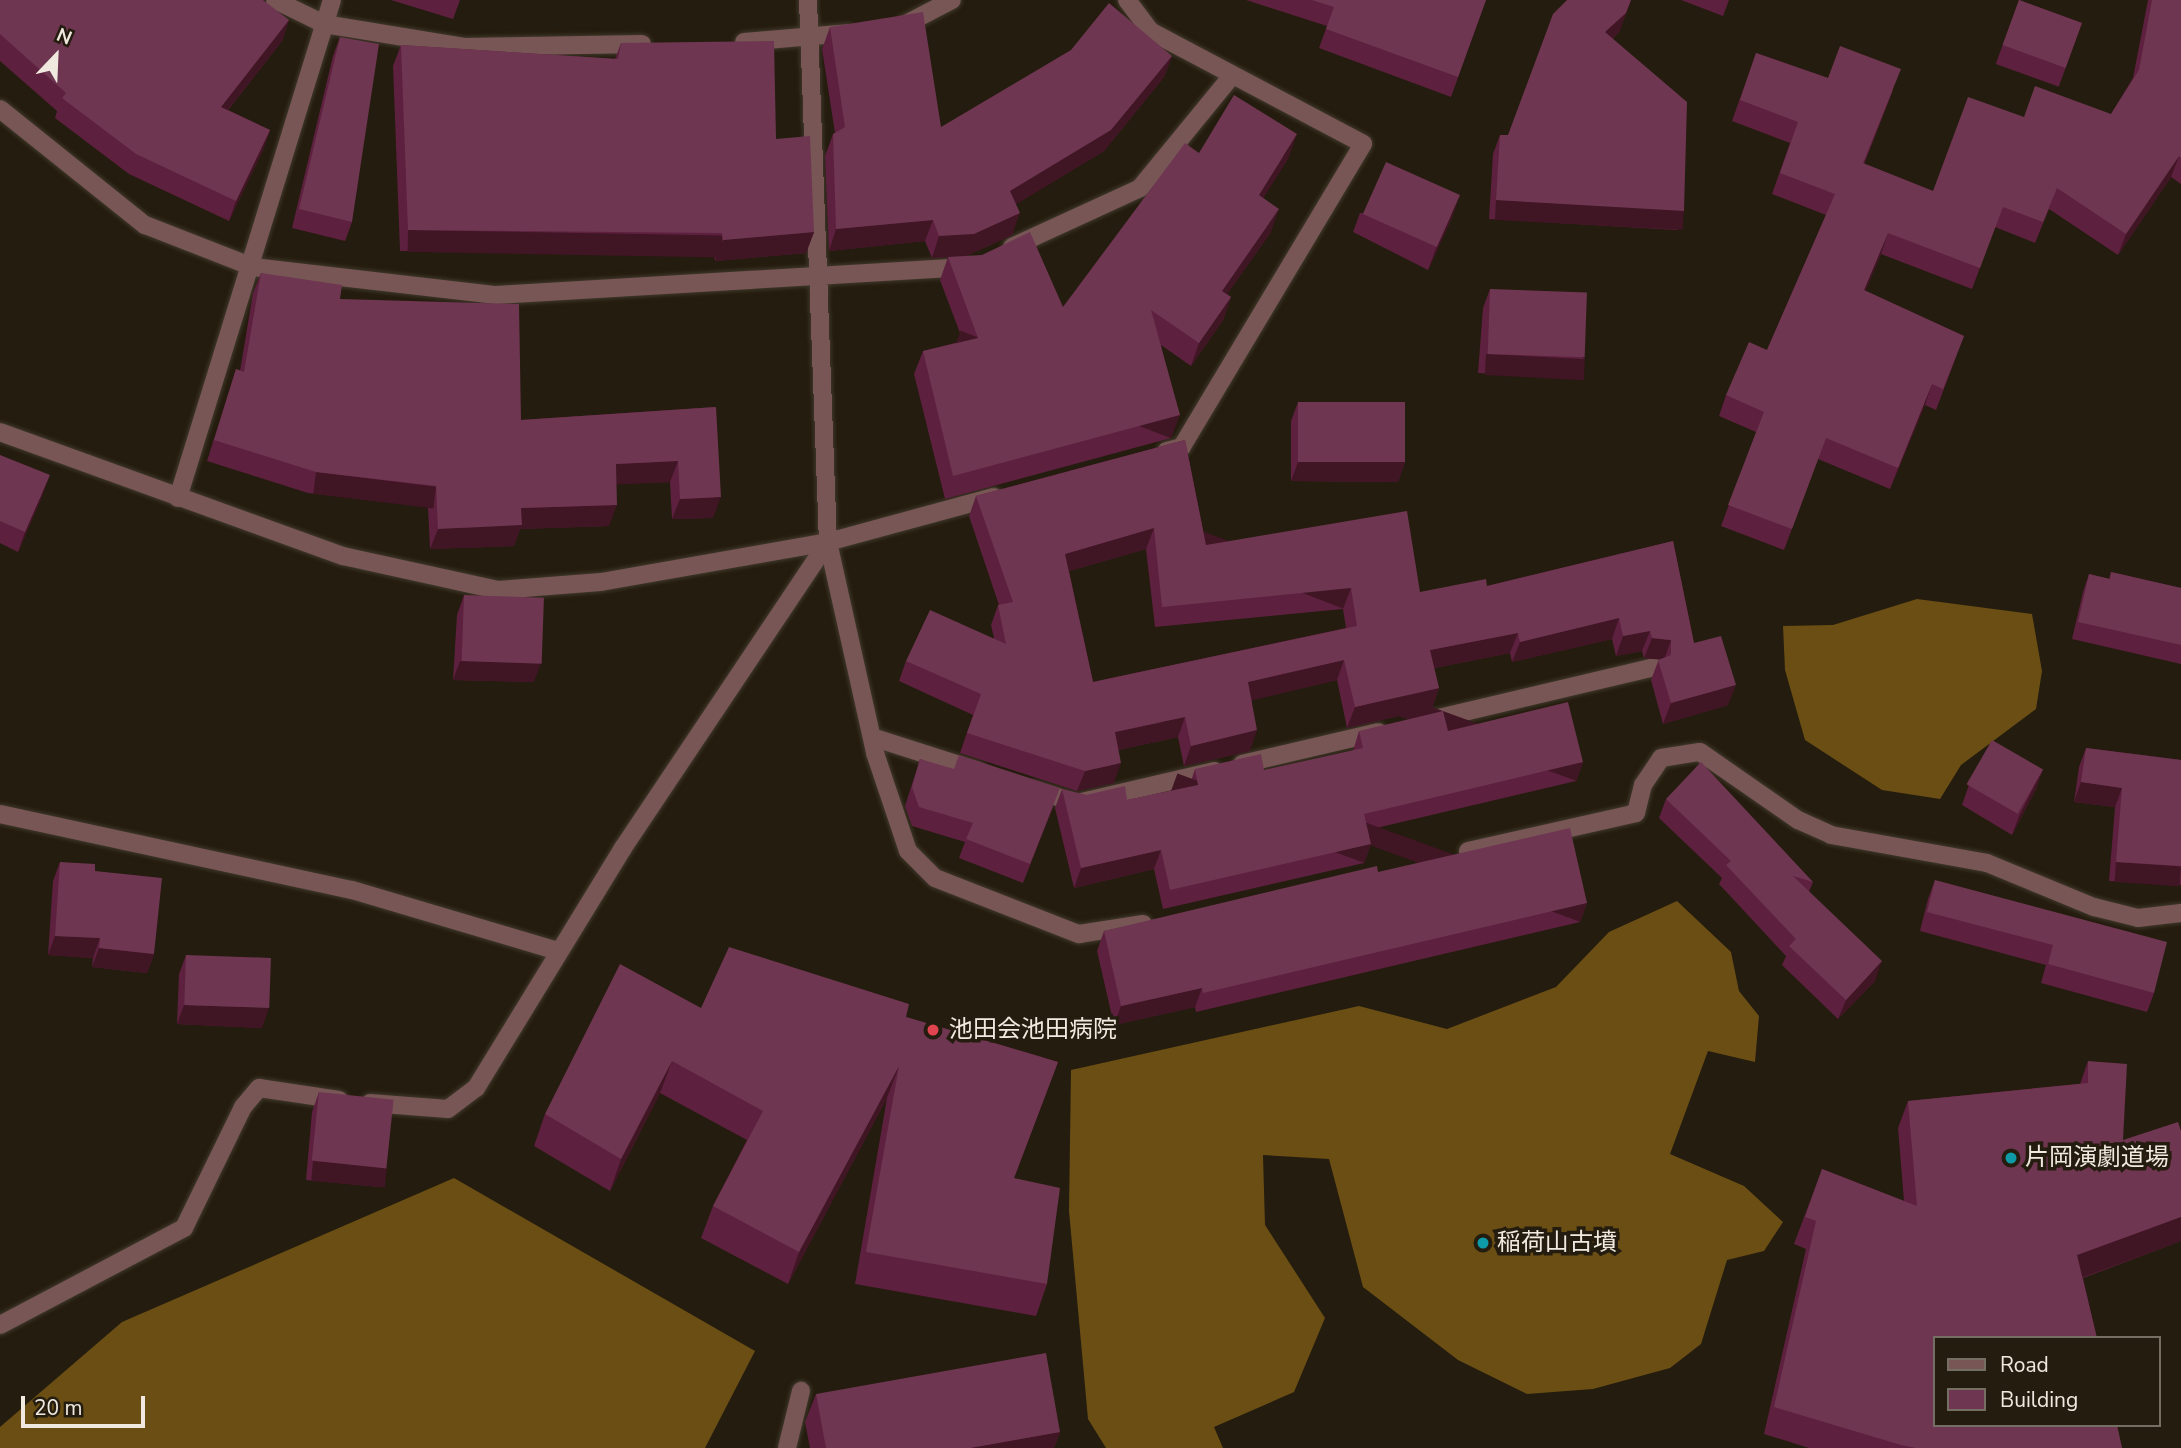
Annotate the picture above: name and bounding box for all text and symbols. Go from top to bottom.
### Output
north arrow [21,21,91,91]
text: N [53,22,76,51]
place label: 池田会池田病院 [949,1016,1117,1044]
marker: 池田会池田病院 [923,1020,943,1040]
place label: 片岡演劇道場 [2025,1144,2169,1172]
marker: 片岡演劇道場 [2003,1150,2019,1166]
place label: 稲荷山古墳 [1497,1229,1617,1257]
marker: 稲荷山古墳 [1475,1235,1491,1251]
legend [1932,1336,2160,1427]
text: Road [2000,1351,2049,1379]
scale bar [24,1382,149,1426]
text: Building [2000,1386,2078,1414]
text: 20 m [34,1394,83,1422]

